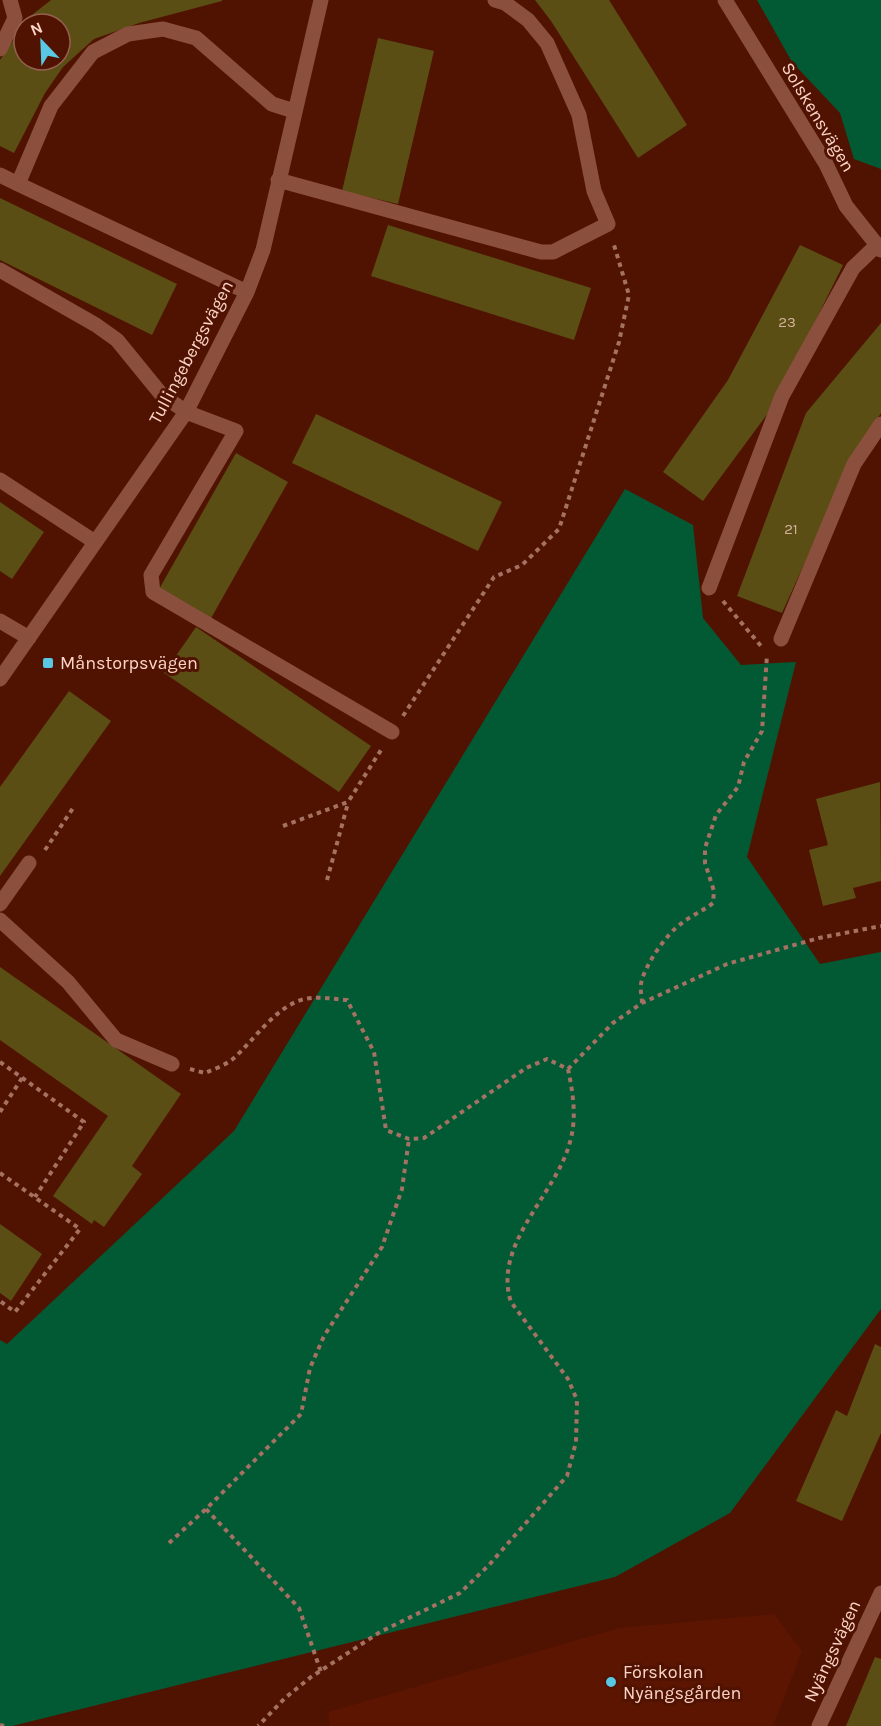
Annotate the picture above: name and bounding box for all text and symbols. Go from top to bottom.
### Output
north arrow [12,12,72,72]
text: N [27,18,45,40]
street label: Solskensvägen [777,58,859,176]
street label: Tullingebergsvägen [144,276,238,428]
house number: 23 [778,313,796,331]
house number: 21 [784,520,798,538]
place label: Månstorpsvägen [60,652,198,674]
marker: Månstorpsvägen [41,656,55,670]
street label: Nyängsvägen [799,1596,865,1706]
place label: Förskolan Nyängsgården [623,1661,741,1704]
marker: Förskolan Nyängsgården [604,1675,618,1689]

